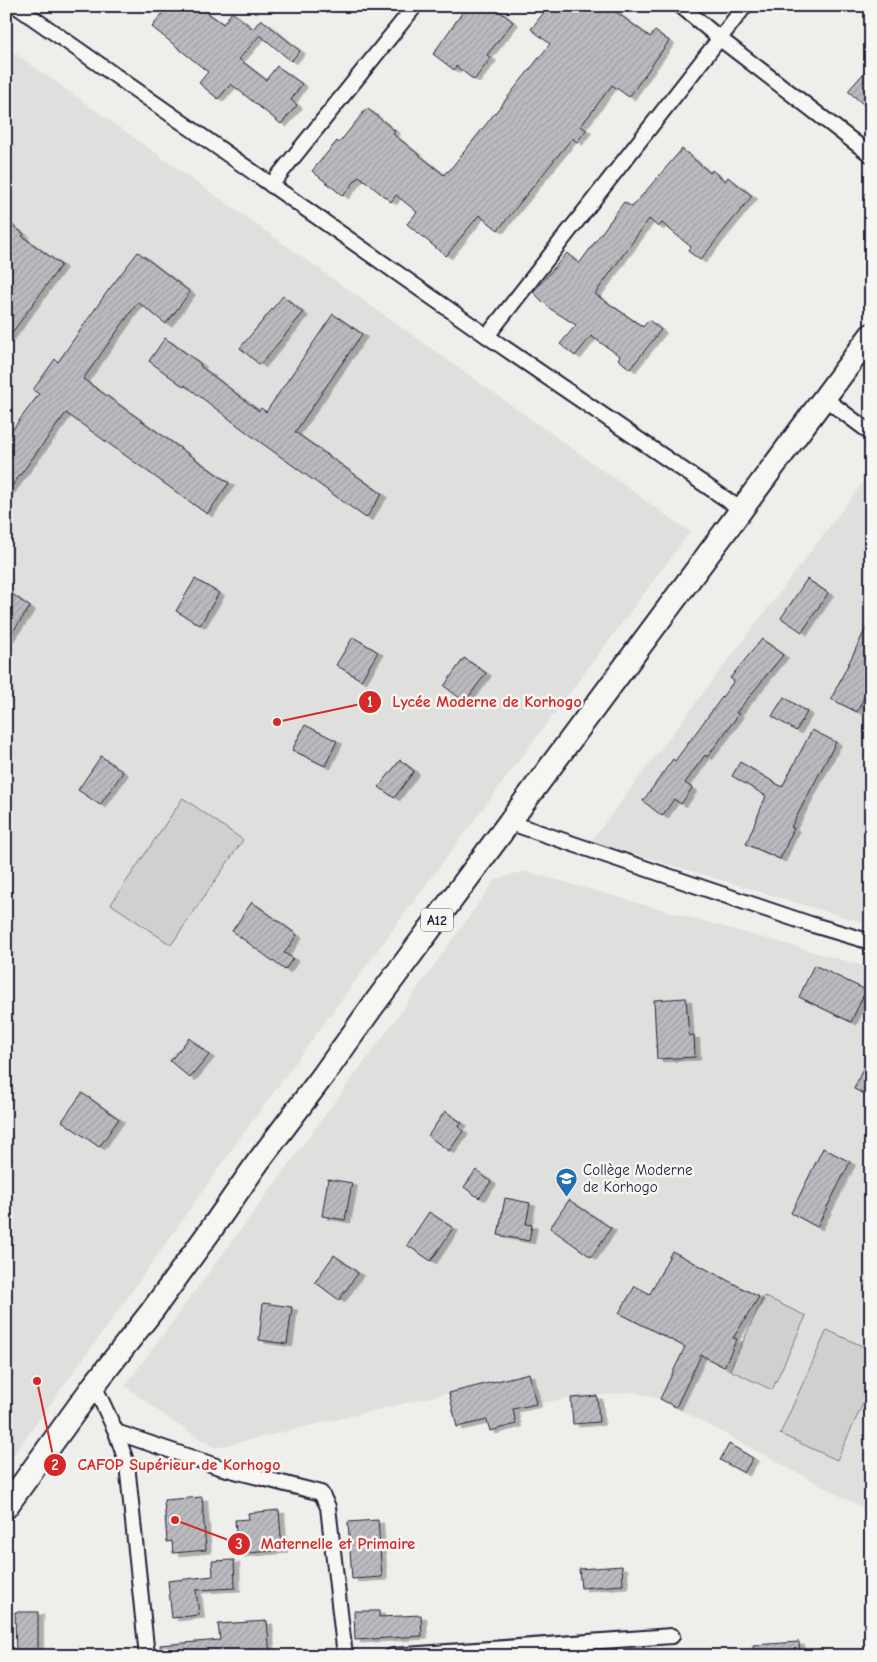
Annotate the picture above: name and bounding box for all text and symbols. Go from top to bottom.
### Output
callout: Lycée Moderne de Korhogo [358,686,592,717]
text: 1 [367,693,373,711]
text: Lycée Moderne de Korhogo [392,693,582,711]
road number: A12 [421,908,453,932]
place label: Collège Moderne de Korhogo [583,1161,693,1196]
school or university icon: Collège Moderne de Korhogo [555,1167,579,1198]
callout: CAFOP Supérieur de Korhogo [43,1449,291,1480]
text: 2 [51,1456,59,1474]
text: CAFOP Supérieur de Korhogo [77,1456,281,1474]
callout: Maternelle et Primaire [226,1528,425,1559]
text: 3 [235,1535,243,1553]
text: Maternelle et Primaire [261,1535,415,1553]

